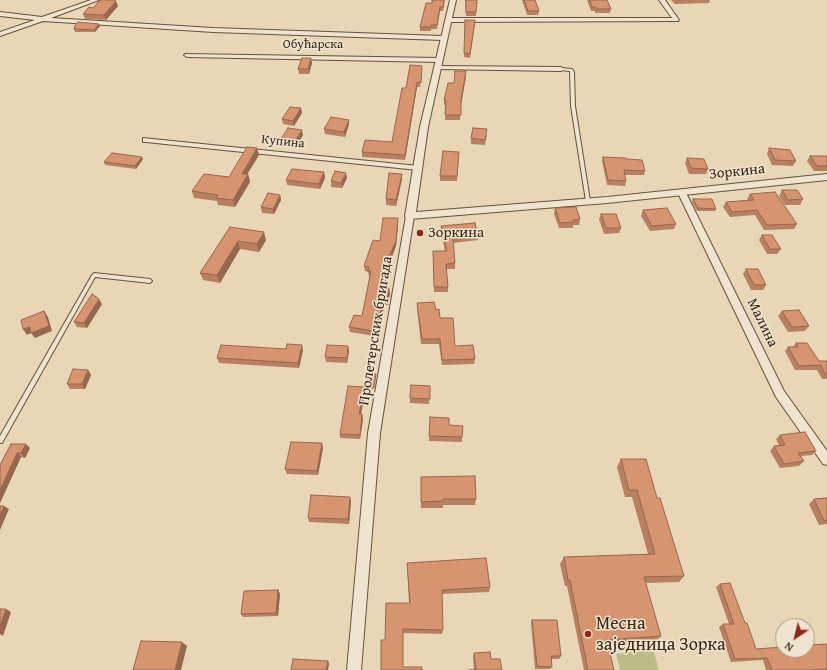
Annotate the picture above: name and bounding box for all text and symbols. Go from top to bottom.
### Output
street label: Обућарска [283,37,343,53]
street label: Купина [261,132,305,152]
street label: Зоркина [708,160,766,184]
place label: Зоркина [428,224,484,242]
marker: Зоркина [415,228,425,238]
street label: Пролетерских бригада [355,255,397,407]
street label: Малина [743,296,781,350]
place label: Месна заједница Зорка [596,613,726,656]
north arrow [775,618,815,658]
marker: Месна заједница Зорка [583,629,593,639]
text: N [781,638,796,656]

